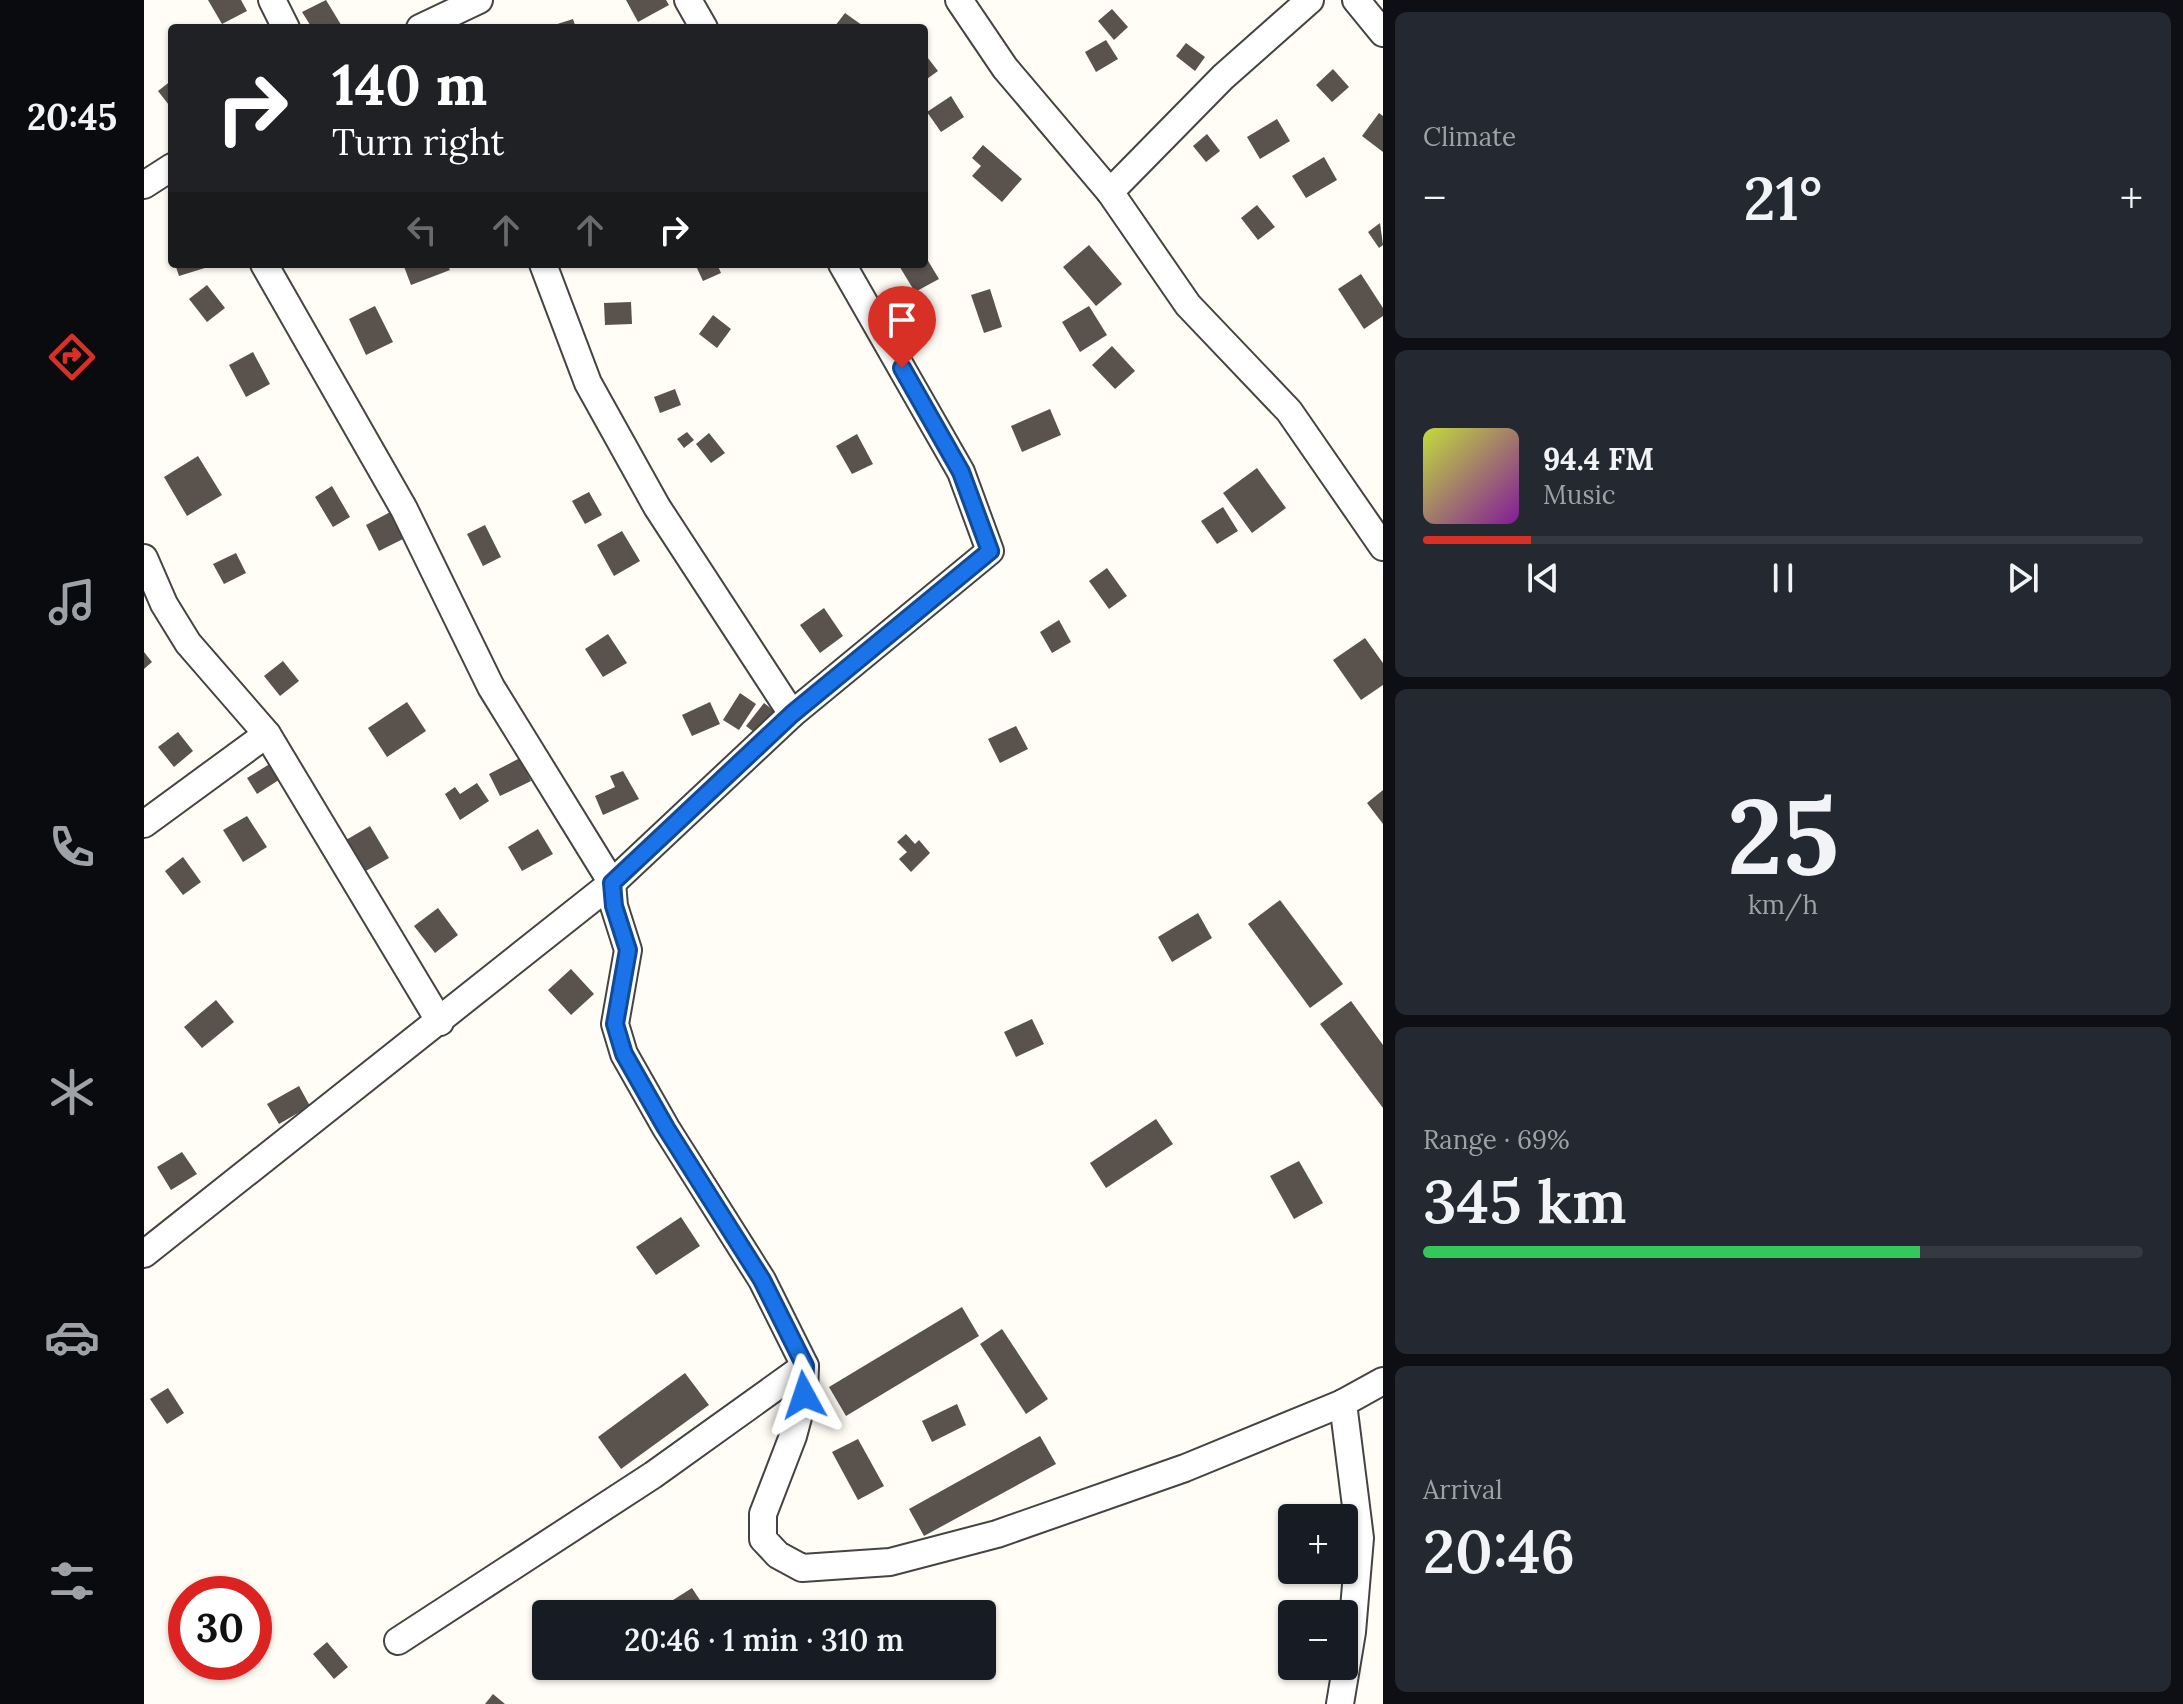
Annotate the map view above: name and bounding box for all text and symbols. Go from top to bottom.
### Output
text: 140 m [332,49,487,120]
icon: right [200,56,304,160]
text: 20:45 [27,94,117,140]
text: Turn right [332,119,505,165]
text: Climate [1423,120,1516,153]
text: 21° [1744,160,1822,236]
text: − [1423,170,1446,226]
text: + [2120,170,2143,226]
icon: left [400,208,444,252]
icon: ahead [484,208,528,252]
icon: ahead [568,208,612,252]
icon: right [652,208,696,252]
pin [868,286,936,368]
icon: arrive [880,298,924,342]
icon: directions [44,329,100,385]
text: 94.4 FM [1543,440,1654,478]
text: Music [1543,478,1616,511]
icon: previous [1521,556,1565,600]
icon: pause [1761,556,1805,600]
icon: next [2001,556,2045,600]
icon: music [44,574,100,630]
text: 25 [1727,769,1839,902]
icon: phone [44,819,100,875]
text: km/h [1748,888,1818,921]
icon: climate [44,1064,100,1120]
text: Range · 69% [1423,1123,1570,1156]
text: 345 km [1423,1163,1627,1239]
icon: car [44,1309,100,1365]
position arrow [762,1353,846,1437]
text: Arrival [1423,1473,1502,1506]
map controls [1278,1504,1358,1680]
button: + [1278,1504,1358,1584]
text: 20:46 [1423,1513,1575,1589]
icon: filters [44,1553,100,1609]
speed limit sign: 30 [168,1576,272,1680]
button: − [1278,1600,1358,1680]
text: 20:46 · 1 min · 310 m [624,1621,904,1659]

